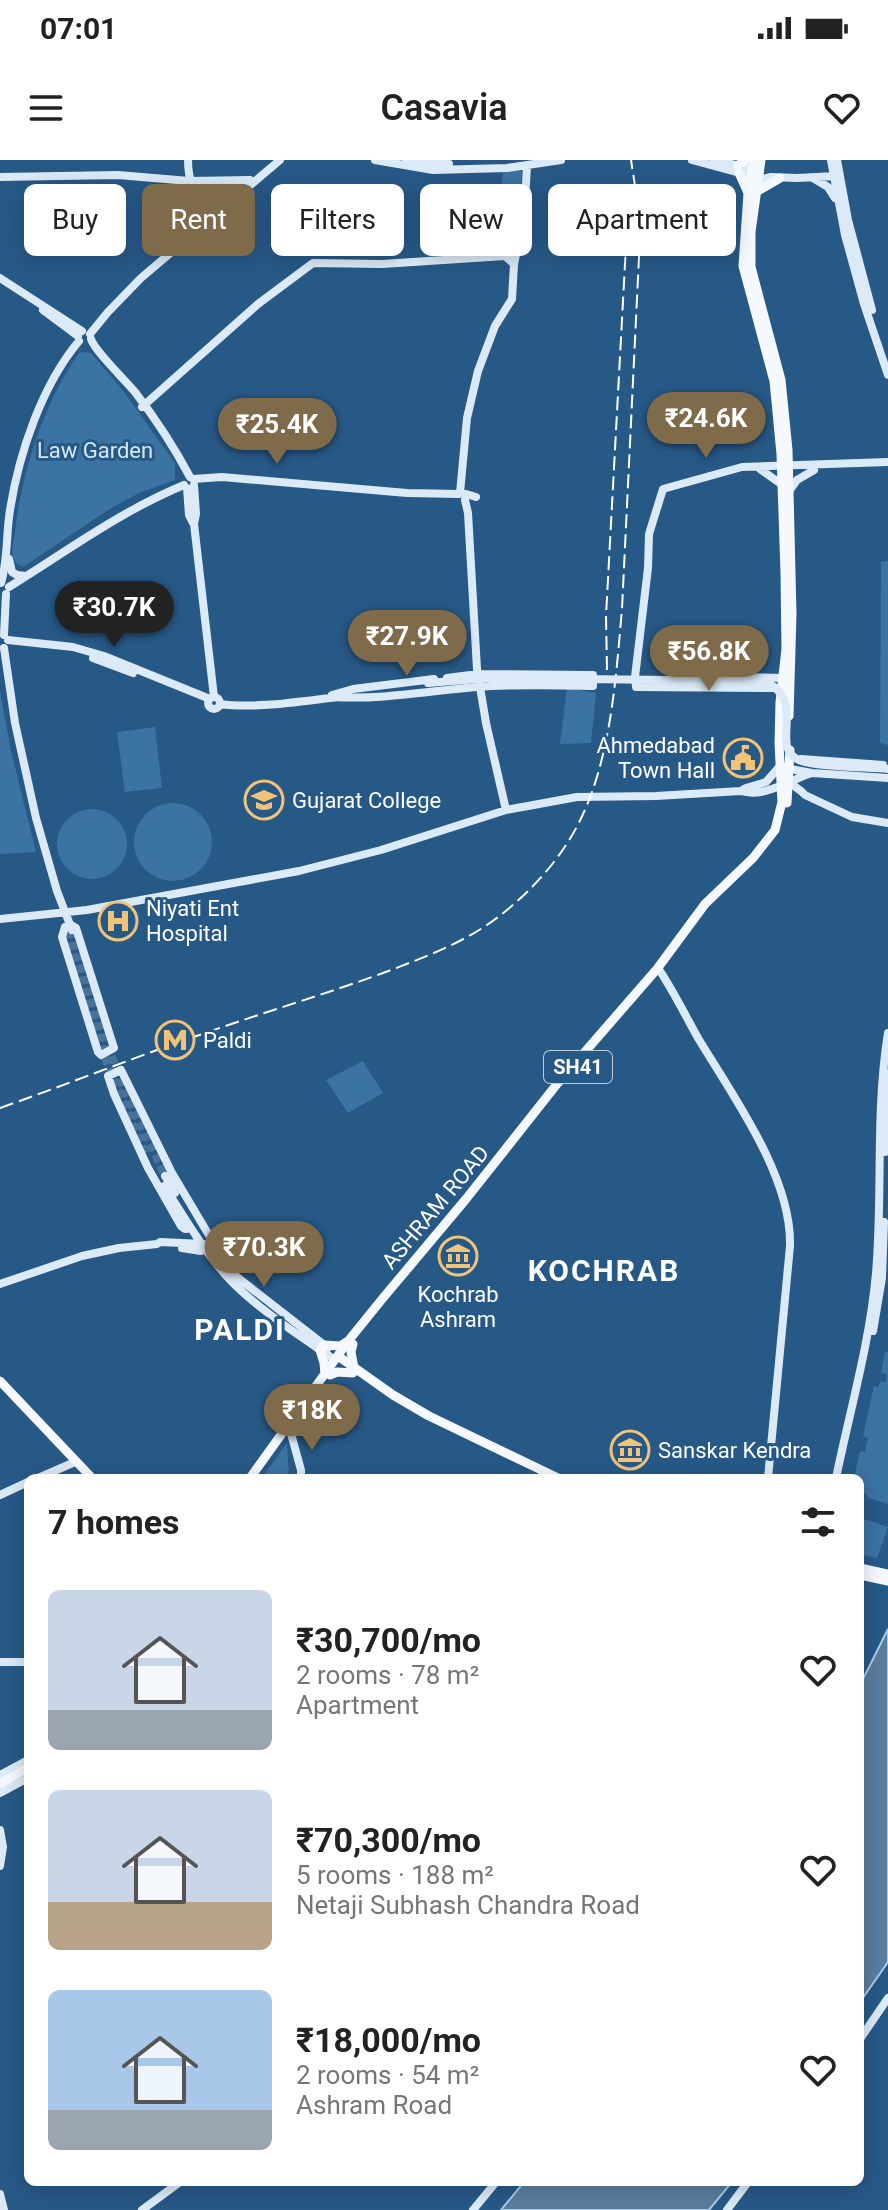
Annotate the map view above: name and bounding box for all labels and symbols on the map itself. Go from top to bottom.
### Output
pin: ₹24.6K [641,392,771,460]
pin: ₹25.4K [212,398,342,466]
park label: Law Garden [37,438,153,463]
pin: ₹30.7K [49,581,179,649]
pin: ₹27.9K [342,610,472,678]
pin: ₹56.8K [644,625,774,693]
place label: Ahmedabad Town Hall [596,733,715,783]
public building icon: Ahmedabad Town Hall [722,737,764,779]
school or university icon: Gujarat College [243,779,285,821]
place label: Gujarat College [292,788,441,813]
place label: Niyati Ent Hospital [146,896,239,946]
hospital icon: Niyati Ent Hospital [97,900,139,942]
metro station icon: Paldi [154,1019,196,1061]
place label: Paldi [203,1028,252,1053]
road number: SH41 [544,1051,612,1083]
street label: ASHRAM ROAD [377,1141,494,1274]
pin: ₹70.3K [199,1221,329,1289]
museum icon: Kochrab Ashram [437,1235,479,1277]
district label: KOCHRAB [528,1253,680,1288]
place label: Kochrab Ashram [417,1282,499,1332]
district label: PALDI [194,1312,286,1347]
pin: ₹18K [265,1384,359,1452]
museum icon: Sanskar Kendra [609,1429,651,1471]
place label: Sanskar Kendra [658,1438,811,1463]

